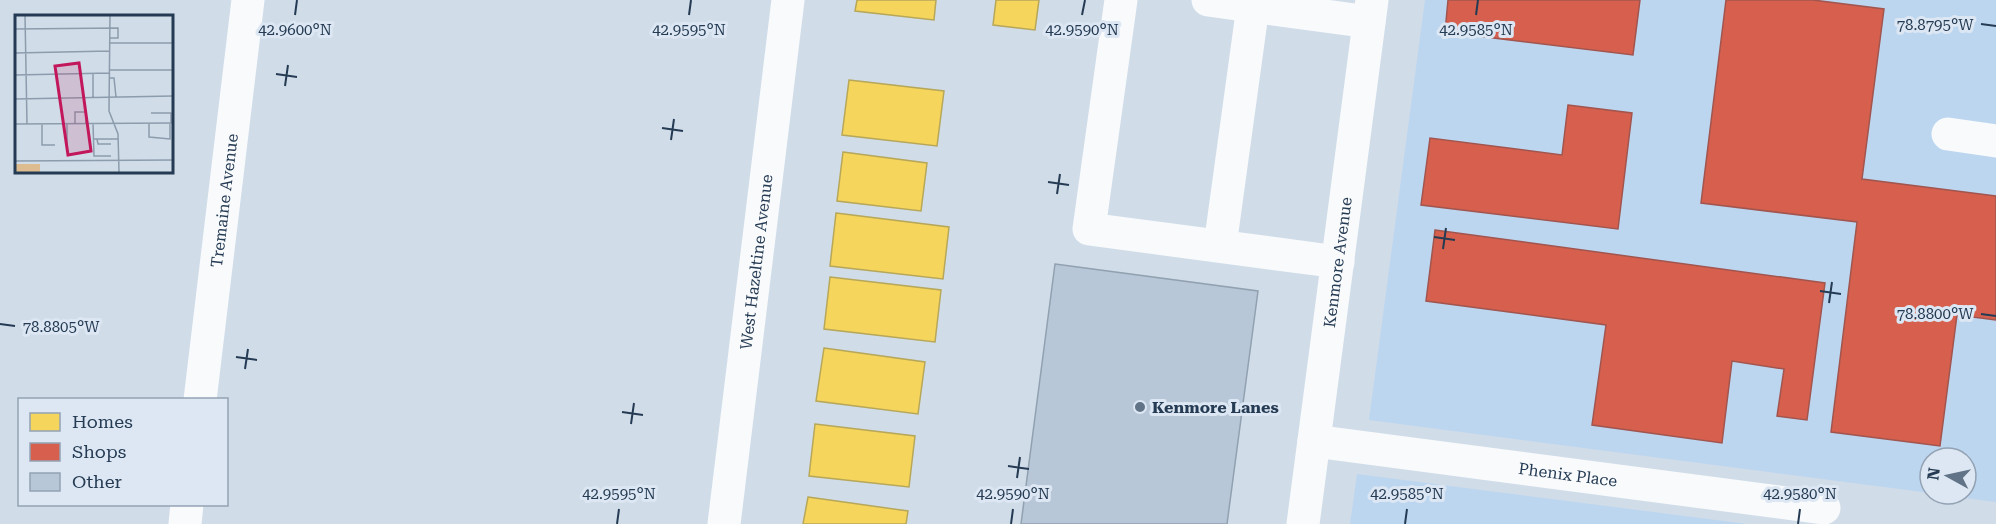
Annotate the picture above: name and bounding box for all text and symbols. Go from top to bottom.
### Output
inset map [15,15,172,172]
text: 78.8795°W [1897,16,1974,34]
text: 42.9600°N [258,21,332,39]
text: 42.9595°N [652,21,726,39]
text: 42.9590°N [1045,21,1119,39]
text: 42.9585°N [1439,21,1513,39]
street label: Tremaine Avenue [207,132,242,269]
street label: West Hazeltine Avenue [736,173,777,351]
street label: Kenmore Avenue [1320,196,1356,329]
text: 78.8800°W [1897,305,1974,323]
text: 78.8805°W [23,318,100,336]
legend [18,398,228,506]
place label: Kenmore Lanes [1152,398,1279,417]
marker: Kenmore Lanes [1133,400,1147,414]
text: Homes [72,411,133,432]
text: Shops [72,441,126,462]
north arrow [1918,446,1978,506]
street label: Phenix Place [1517,459,1619,491]
text: N [1923,467,1944,481]
text: Other [72,471,122,492]
text: 42.9595°N [582,485,656,503]
text: 42.9590°N [976,485,1050,503]
text: 42.9585°N [1370,485,1444,503]
text: 42.9580°N [1763,485,1837,503]

